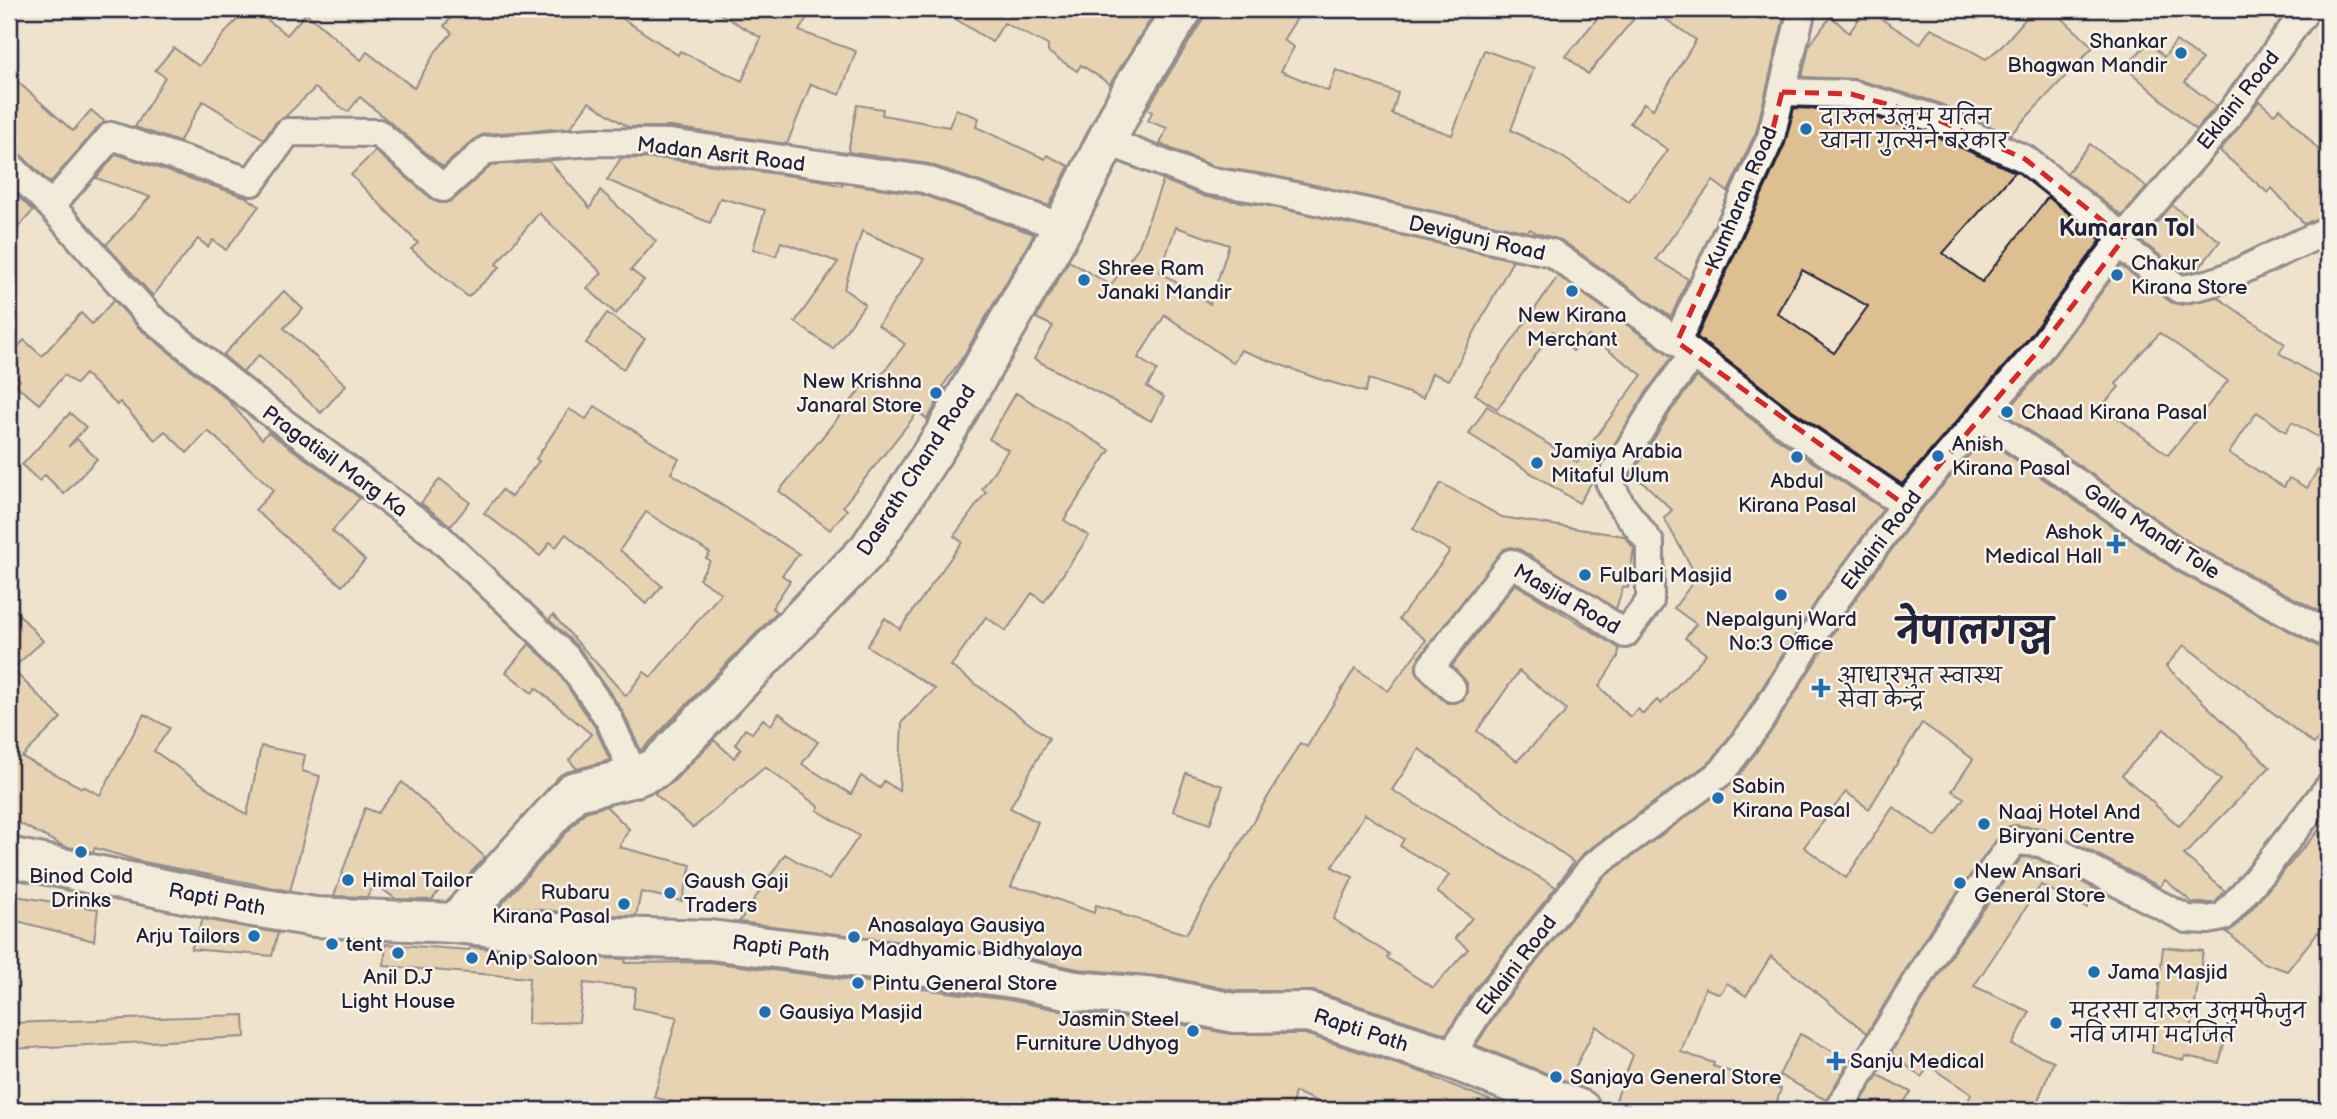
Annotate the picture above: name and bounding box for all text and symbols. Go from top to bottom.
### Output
place label: Shankar Bhagwan Mandir [2007,29,2167,78]
marker: Shankar Bhagwan Mandir [2173,45,2189,61]
street label: Eklaini Road [2192,46,2285,155]
place label: दारुल उलुम यतिन खाना गुल्सने बरकार [1819,101,2010,156]
marker: दारुल उलुम यतिन खाना गुल्सने बरकार [1798,121,1814,137]
street label: Kumharan Road [1700,123,1783,274]
street label: Madan Asrit Road [635,132,806,177]
street label: Devigunj Road [1406,211,1548,266]
district label: Kumaran Tol [2059,214,2195,243]
place label: Chakur Kirana Store [2131,251,2248,300]
place label: Shree Ram Janaki Mandir [1098,256,1232,305]
marker: Chakur Kirana Store [2109,267,2125,283]
marker: Shree Ram Janaki Mandir [1076,272,1092,288]
marker: New Kirana Merchant [1564,283,1580,299]
place label: New Kirana Merchant [1517,303,1627,352]
place label: New Krishna Janaral Store [797,369,922,418]
street label: Dasrath Chand Road [852,380,981,560]
marker: New Krishna Janaral Store [928,385,944,401]
street label: Pragatisil Marg Ka [257,400,412,523]
place label: Chaad Kirana Pasal [2021,400,2207,425]
marker: Chaad Kirana Pasal [1999,404,2015,420]
place label: Anish Kirana Pasal [1952,432,2070,481]
place label: Jamiya Arabia Mitaful Ulum [1551,439,1683,488]
marker: Anish Kirana Pasal [1930,448,1946,464]
marker: Abdul Kirana Pasal [1789,449,1805,465]
marker: Jamiya Arabia Mitaful Ulum [1529,455,1545,471]
place label: Abdul Kirana Pasal [1738,469,1856,518]
street label: Galla Mandi Tole [2079,478,2225,585]
street label: Eklaini Road [1836,485,1927,595]
place label: Ashok Medical Hall [1984,520,2103,569]
marker: Ashok Medical Hall [2108,536,2124,552]
street label: Masjid Road [1509,559,1624,640]
place label: Fulbari Masjid [1599,563,1732,588]
marker: Fulbari Masjid [1577,567,1593,583]
marker: Nepalgunj Ward No:3 Office [1773,587,1789,603]
district label: नेपालगञ्ज [1894,602,2056,655]
place label: Nepalgunj Ward No:3 Office [1705,607,1857,656]
place label: आधारभुत स्वास्थ सेवा केन्द्र [1837,664,2003,713]
marker: आधारभुत स्वास्थ सेवा केन्द्र [1811,678,1831,698]
place label: Sabin Kirana Pasal [1732,774,1850,823]
marker: Sabin Kirana Pasal [1710,790,1726,806]
place label: Naaj Hotel And Biryani Centre [1998,800,2141,849]
marker: Naaj Hotel And Biryani Centre [1976,816,1992,832]
marker: Binod Cold Drinks [73,844,89,860]
place label: New Ansari General Store [1974,859,2106,908]
place label: Binod Cold Drinks [29,864,133,913]
place label: Himal Tailor [362,868,473,893]
place label: Gaush Gaji Traders [684,869,789,918]
marker: Himal Tailor [340,872,356,888]
marker: New Ansari General Store [1952,875,1968,891]
street label: Rapti Path [166,878,267,921]
place label: Rubaru Kirana Pasal [492,880,610,929]
marker: Gaush Gaji Traders [662,885,678,901]
marker: Rubaru Kirana Pasal [616,896,632,912]
street label: Eklaini Road [1471,910,1562,1020]
place label: Anasalaya Gausiya Madhyamic Bidhyalaya [868,913,1083,962]
place label: Arju Tailors [136,924,240,949]
marker: Arju Tailors [246,928,262,944]
marker: Anasalaya Gausiya Madhyamic Bidhyalaya [846,929,862,945]
street label: Rapti Path [731,930,831,967]
place label: tent [346,932,383,957]
marker: tent [324,936,340,952]
marker: Anil D.J Light House [390,945,406,961]
place label: Anip Saloon [486,946,598,971]
marker: Anip Saloon [464,950,480,966]
place label: Jama Masjid [2108,960,2228,985]
marker: Jama Masjid [2086,964,2102,980]
place label: Anil D.J Light House [341,965,455,1014]
place label: Pintu General Store [872,971,1057,996]
marker: Pintu General Store [850,975,866,991]
place label: मदरसा दारुल उलुमफैजुन नवि जामा मदजित [2069,992,2307,1048]
place label: Gausiya Masjid [779,1000,922,1025]
street label: Rapti Path [1310,1003,1411,1058]
marker: Gausiya Masjid [757,1004,773,1020]
place label: Jasmin Steel Furniture Udhyog [1015,1007,1179,1056]
marker: मदरसा दारुल उलुमफैजुन नवि जामा मदजित [2048,1015,2064,1031]
marker: Jasmin Steel Furniture Udhyog [1185,1023,1201,1039]
place label: Sanju Medical [1850,1049,1984,1074]
marker: Sanju Medical [1828,1053,1844,1069]
place label: Sanjaya General Store [1570,1065,1781,1090]
marker: Sanjaya General Store [1548,1069,1564,1085]

